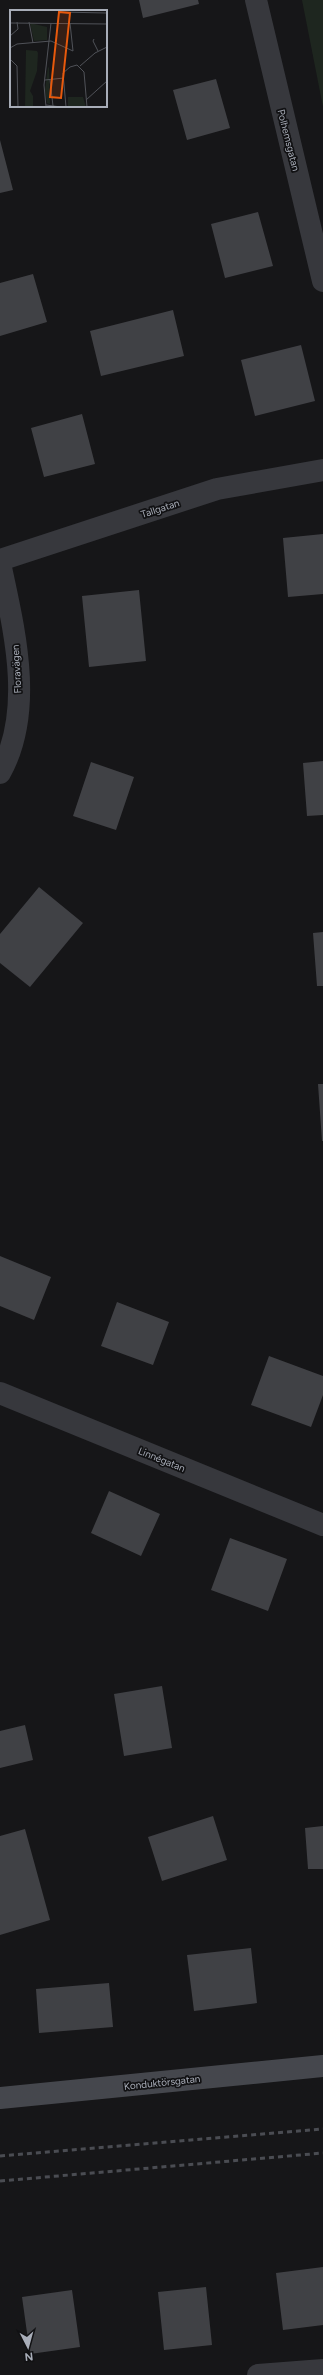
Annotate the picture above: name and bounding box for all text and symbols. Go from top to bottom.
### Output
inset map [10,10,107,107]
street label: Polhemsgatan [275,108,303,173]
street label: Tallgatan [139,496,181,521]
street label: Floravägen [9,644,24,694]
street label: Linnégatan [136,1444,188,1475]
street label: Konduktörsgatan [123,2072,201,2093]
north arrow [8,2327,48,2367]
text: N [24,2350,34,2363]

